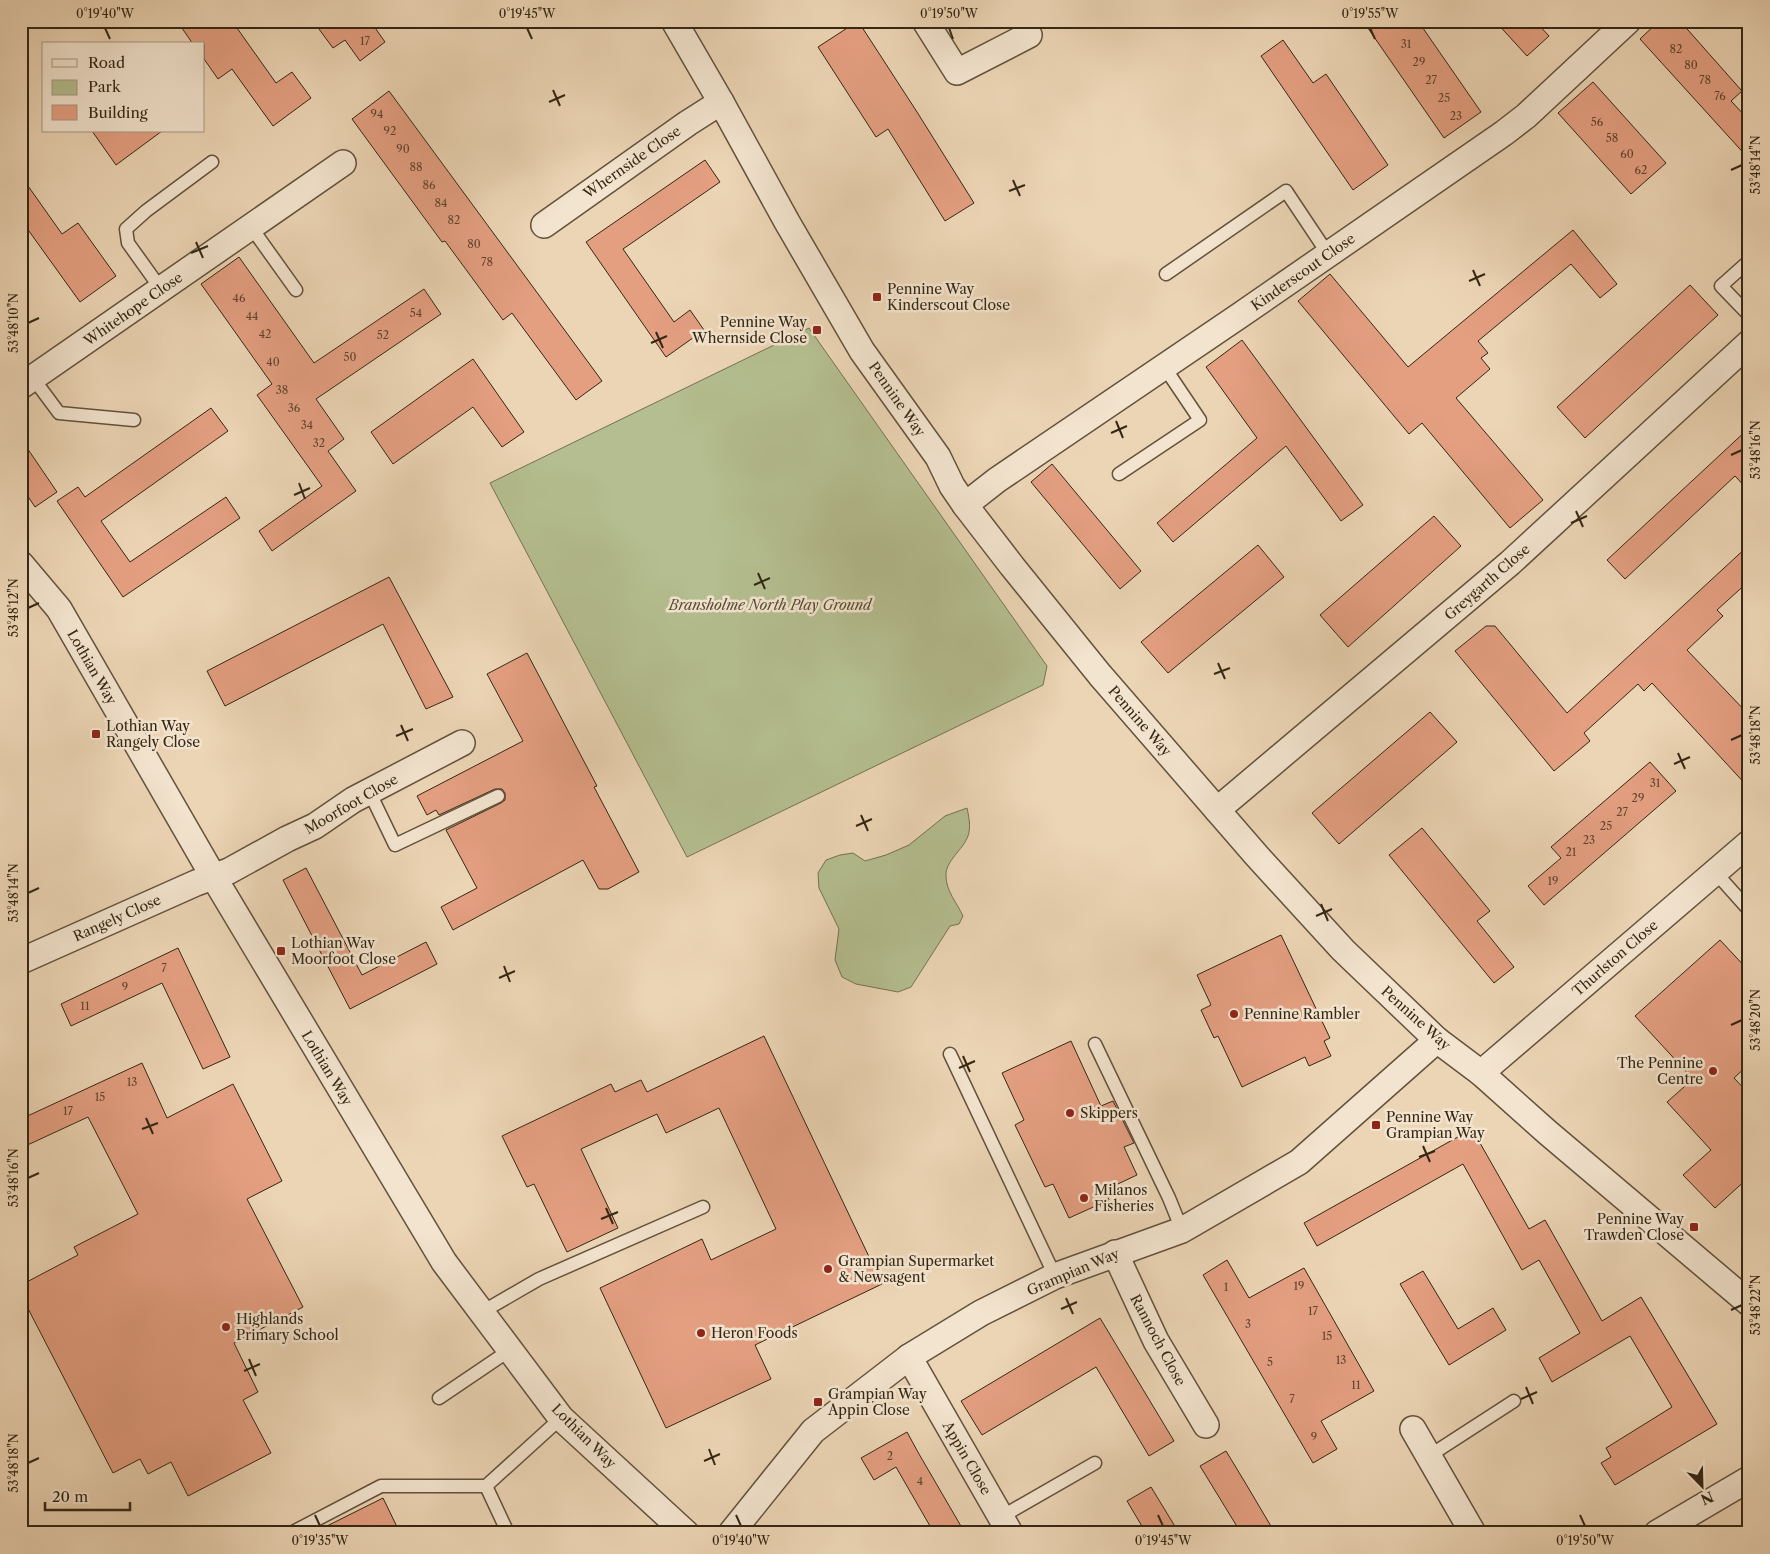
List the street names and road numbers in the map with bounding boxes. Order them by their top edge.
street label: Whernside Close [579,122,684,203]
street label: Kinderscout Close [1247,229,1359,315]
street label: Whitehope Close [79,268,186,350]
street label: Pennine Way [865,358,930,440]
street label: Greygarth Close [1441,540,1534,624]
street label: Lothian Way [63,626,121,708]
street label: Pennine Way [1105,682,1176,760]
street label: Moorfoot Close [301,770,401,838]
street label: Rangely Close [70,891,164,945]
street label: Thurlston Close [1569,916,1662,1000]
street label: Pennine Way [1378,982,1455,1054]
street label: Lothian Way [298,1027,356,1109]
street label: Grampian Way [1024,1244,1122,1300]
street label: Rannoch Close [1126,1291,1190,1389]
street label: Lothian Way [548,1400,620,1472]
street label: Appin Close [938,1417,995,1498]

